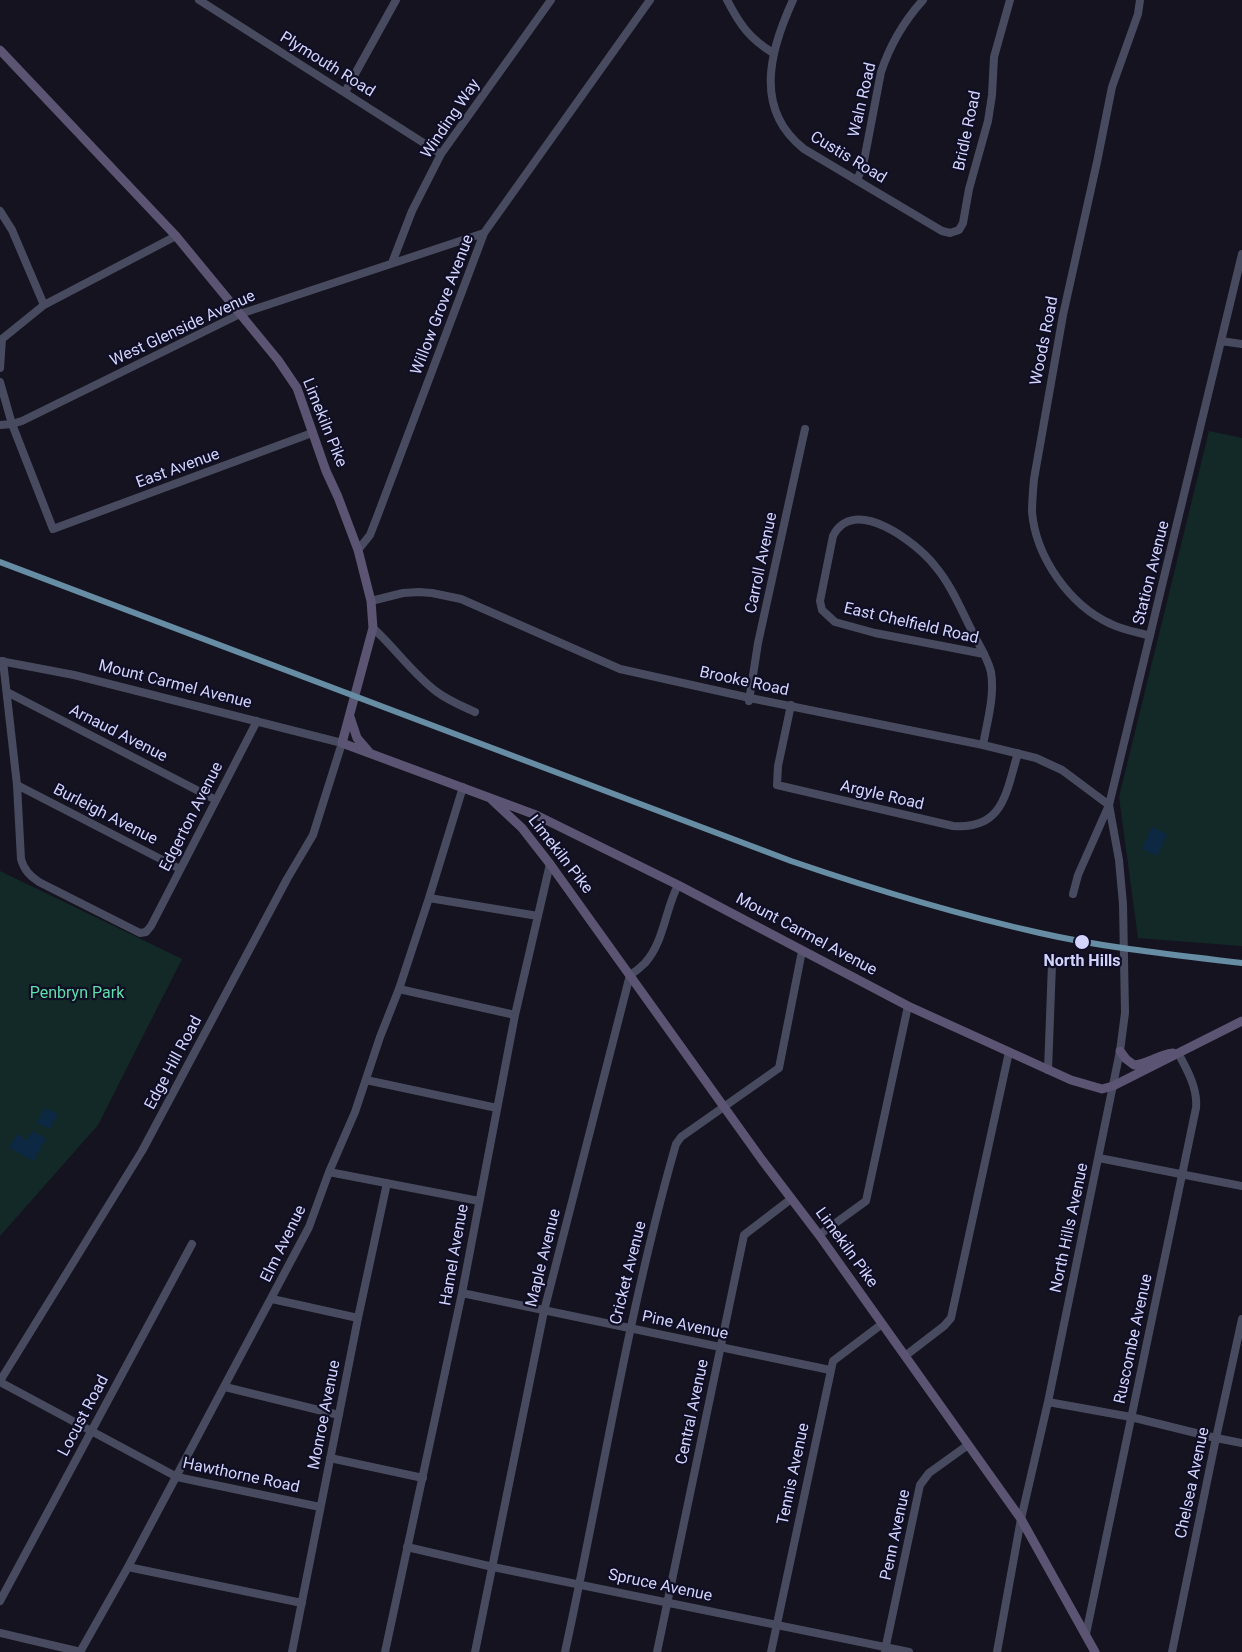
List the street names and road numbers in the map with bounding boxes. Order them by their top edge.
street label: Plymouth Road [276,28,378,102]
street label: Waln Road [845,61,881,139]
street label: Winding Way [417,76,485,162]
street label: Bridle Road [950,89,986,173]
street label: Custis Road [806,128,890,188]
street label: Willow Grove Avenue [407,232,479,378]
street label: West Glenside Avenue [107,287,259,371]
street label: Woods Road [1027,295,1063,387]
street label: Limekiln Pike [297,376,351,470]
street label: East Avenue [134,445,222,493]
street label: Carroll Avenue [742,511,782,615]
street label: Station Avenue [1130,519,1174,627]
street label: East Chelfield Road [842,599,980,649]
street label: Mount Carmel Avenue [96,657,254,713]
street label: Brooke Road [698,663,790,701]
street label: Arnaud Avenue [66,701,170,767]
street label: Edgerton Avenue [156,759,228,875]
street label: Argyle Road [838,777,926,815]
street label: Burleigh Avenue [50,780,160,850]
street label: Limekiln Pike [523,812,597,898]
street label: Mount Carmel Avenue [732,890,880,980]
street label: Edge Hill Road [141,1013,207,1113]
street label: North Hills Avenue [1047,1161,1093,1295]
street label: Elm Avenue [257,1202,311,1286]
street label: Hamel Avenue [437,1203,473,1307]
street label: Limekiln Pike [811,1204,881,1292]
street label: Maple Avenue [523,1207,565,1309]
street label: Cricket Avenue [607,1219,651,1327]
street label: Ruscombe Avenue [1111,1272,1157,1406]
street label: Pine Avenue [640,1308,730,1344]
street label: Central Avenue [672,1358,714,1466]
street label: Monroe Avenue [305,1359,345,1471]
street label: Locust Road [55,1372,113,1460]
street label: Tennis Avenue [774,1421,814,1527]
street label: Chelsea Avenue [1172,1426,1214,1540]
street label: Hawthorne Road [181,1454,301,1498]
street label: Penn Avenue [877,1488,915,1582]
street label: Spruce Avenue [606,1566,714,1606]

